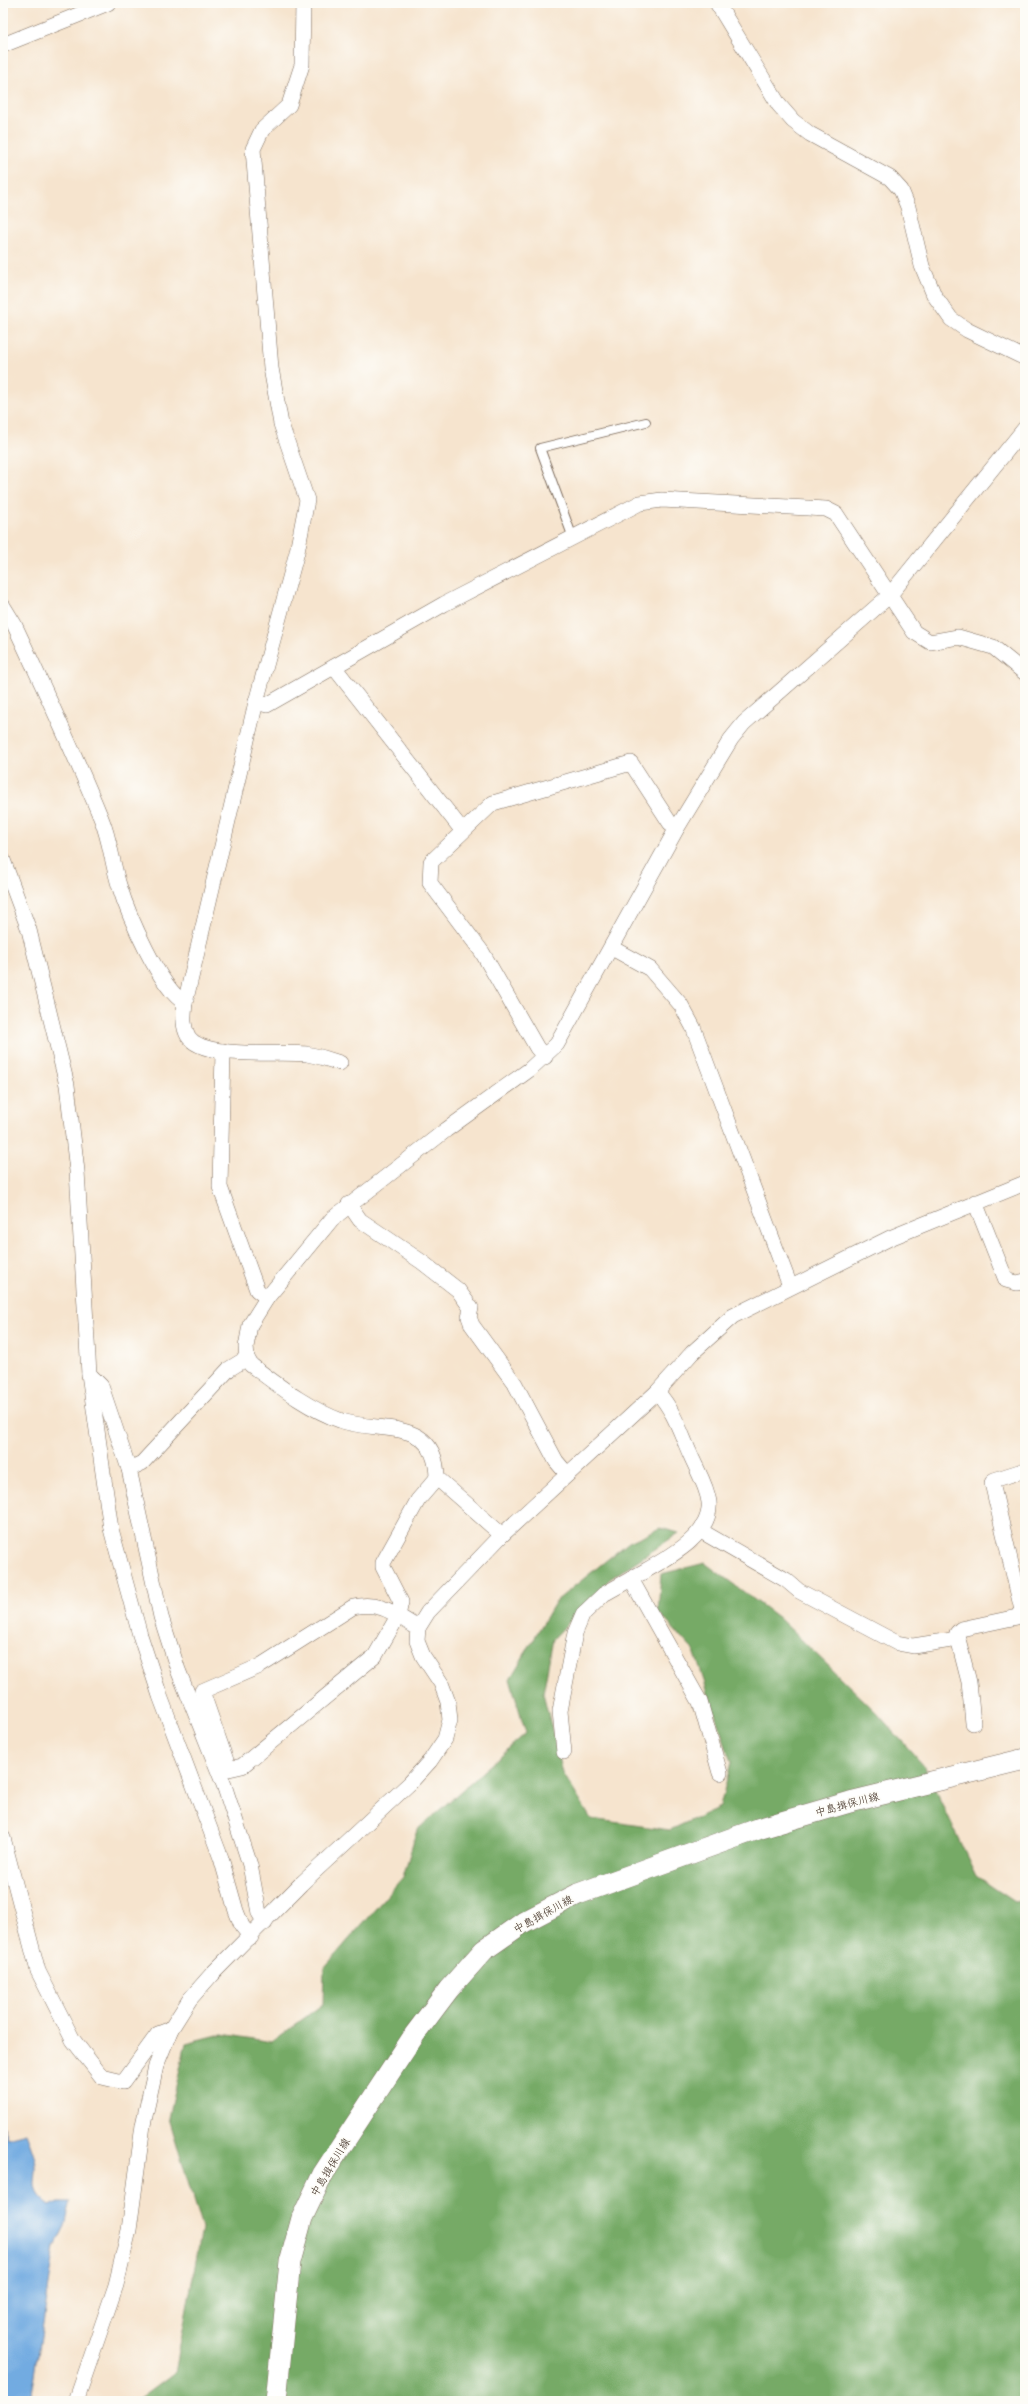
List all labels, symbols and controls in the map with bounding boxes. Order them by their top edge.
street label: 中島揖保川線 [813,1789,881,1820]
street label: 中島揖保川線 [511,1892,576,1937]
street label: 中島揖保川線 [307,2135,354,2199]

